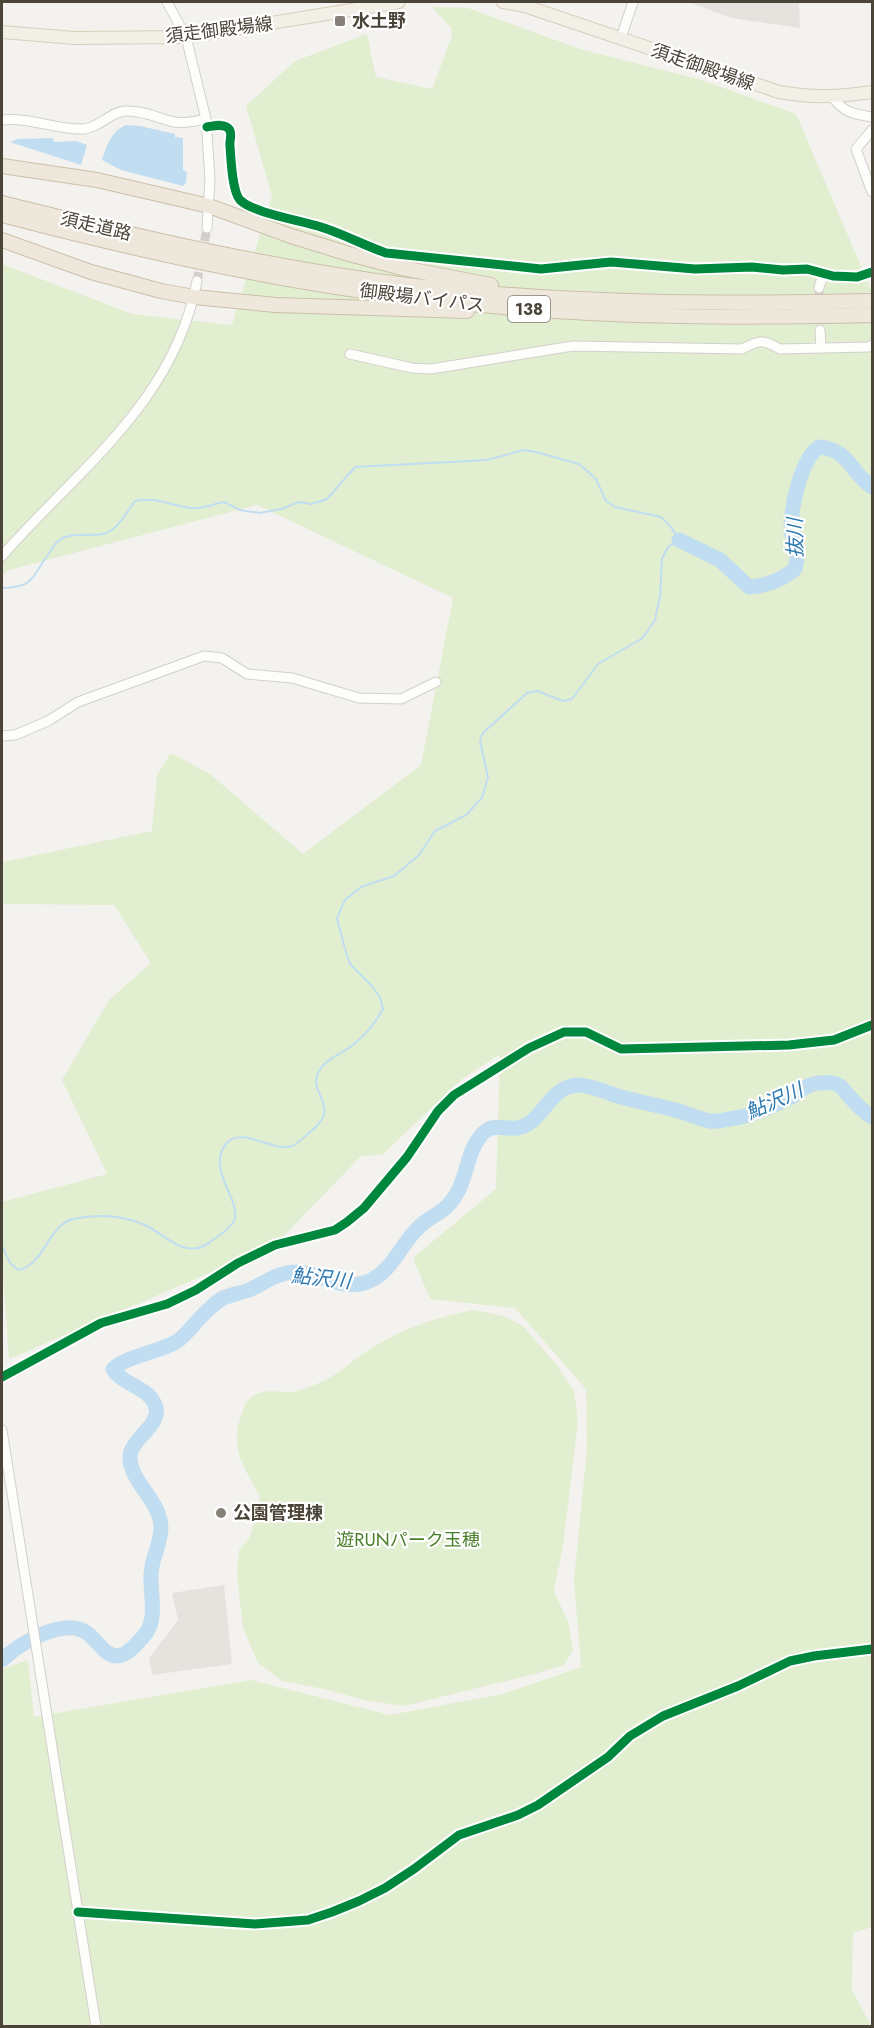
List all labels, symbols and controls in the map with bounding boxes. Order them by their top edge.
place label: 水土野 [352,8,406,34]
street label: 須走御殿場線 [164,11,274,49]
marker: 水土野 [333,14,347,28]
street label: 須走御殿場線 [648,37,758,97]
street label: 須走道路 [58,205,134,247]
street label: 御殿場バイパス [358,277,486,319]
road number: 138 [508,296,550,322]
water label: 抜川 [781,516,810,558]
water label: 鮎沢川 [741,1075,809,1127]
water label: 鮎沢川 [290,1261,354,1296]
place label: 公園管理棟 [233,1500,323,1526]
marker: 公園管理棟 [214,1506,228,1520]
park label: 遊RUNパーク玉穂 [336,1527,480,1553]

